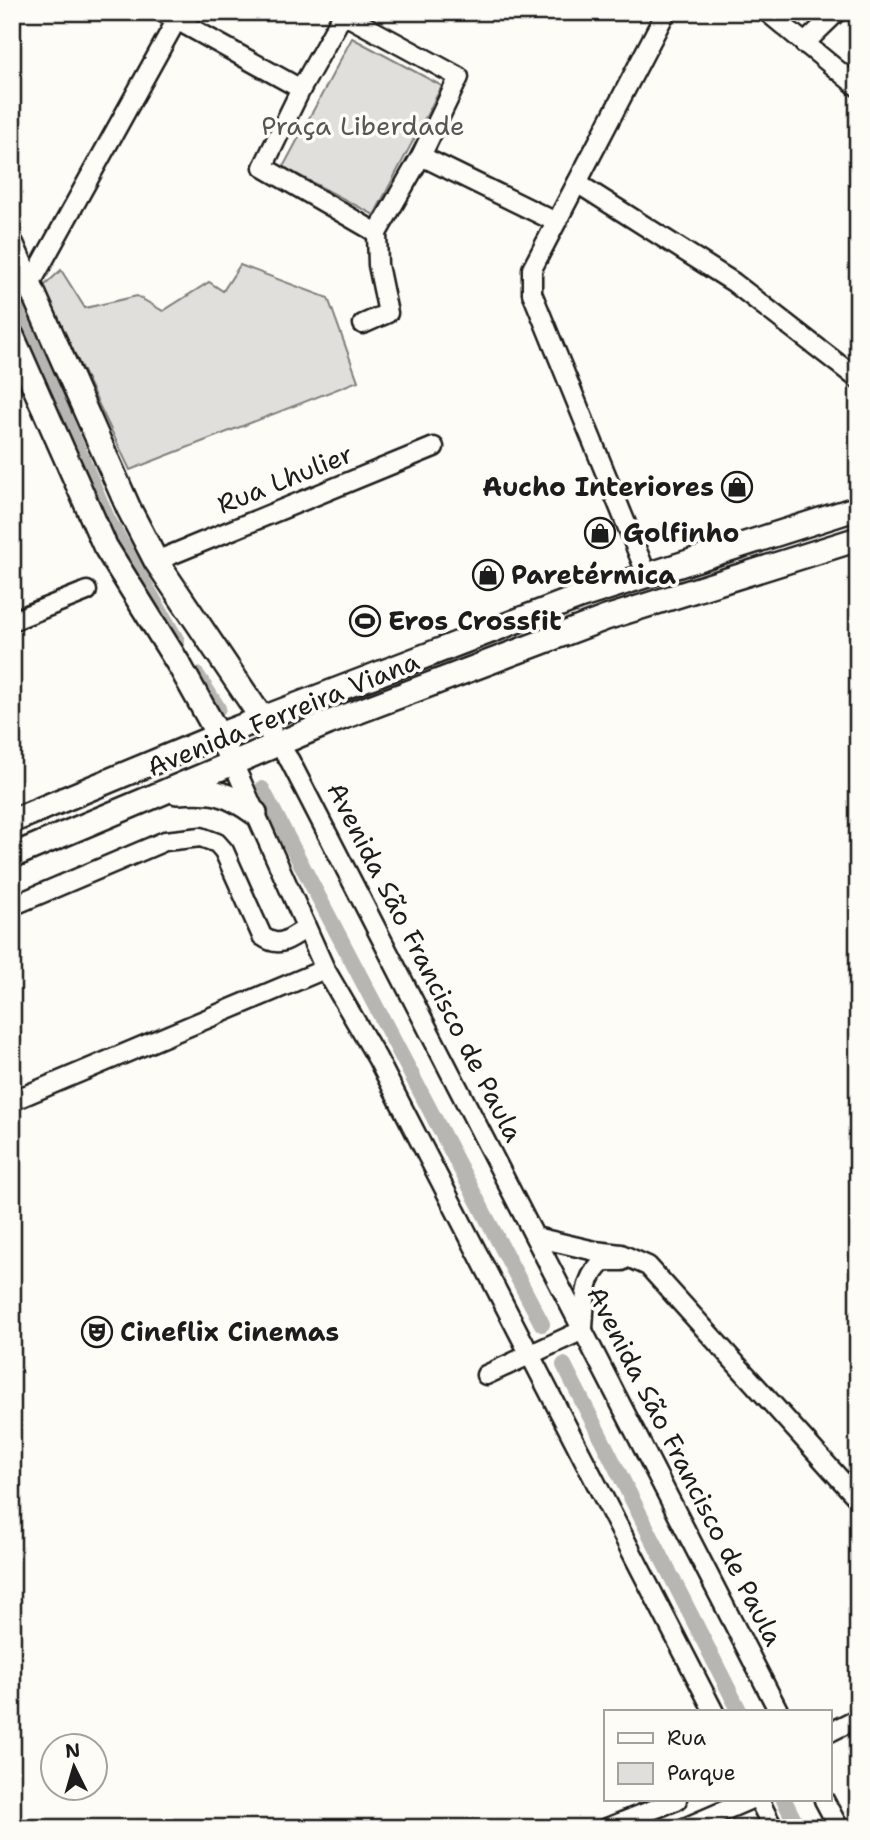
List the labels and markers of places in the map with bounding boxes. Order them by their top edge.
place label: Aucho Interiores [482,469,714,504]
shop icon: Aucho Interiores [720,470,754,504]
place label: Golfinho [623,515,739,550]
shop icon: Golfinho [583,516,617,550]
place label: Paretérmica [511,557,676,592]
shop icon: Paretérmica [471,558,505,592]
place label: Eros Crossfit [388,603,562,638]
sports icon: Eros Crossfit [348,604,382,638]
place label: Cineflix Cinemas [120,1314,339,1349]
theatre icon: Cineflix Cinemas [80,1315,114,1349]

